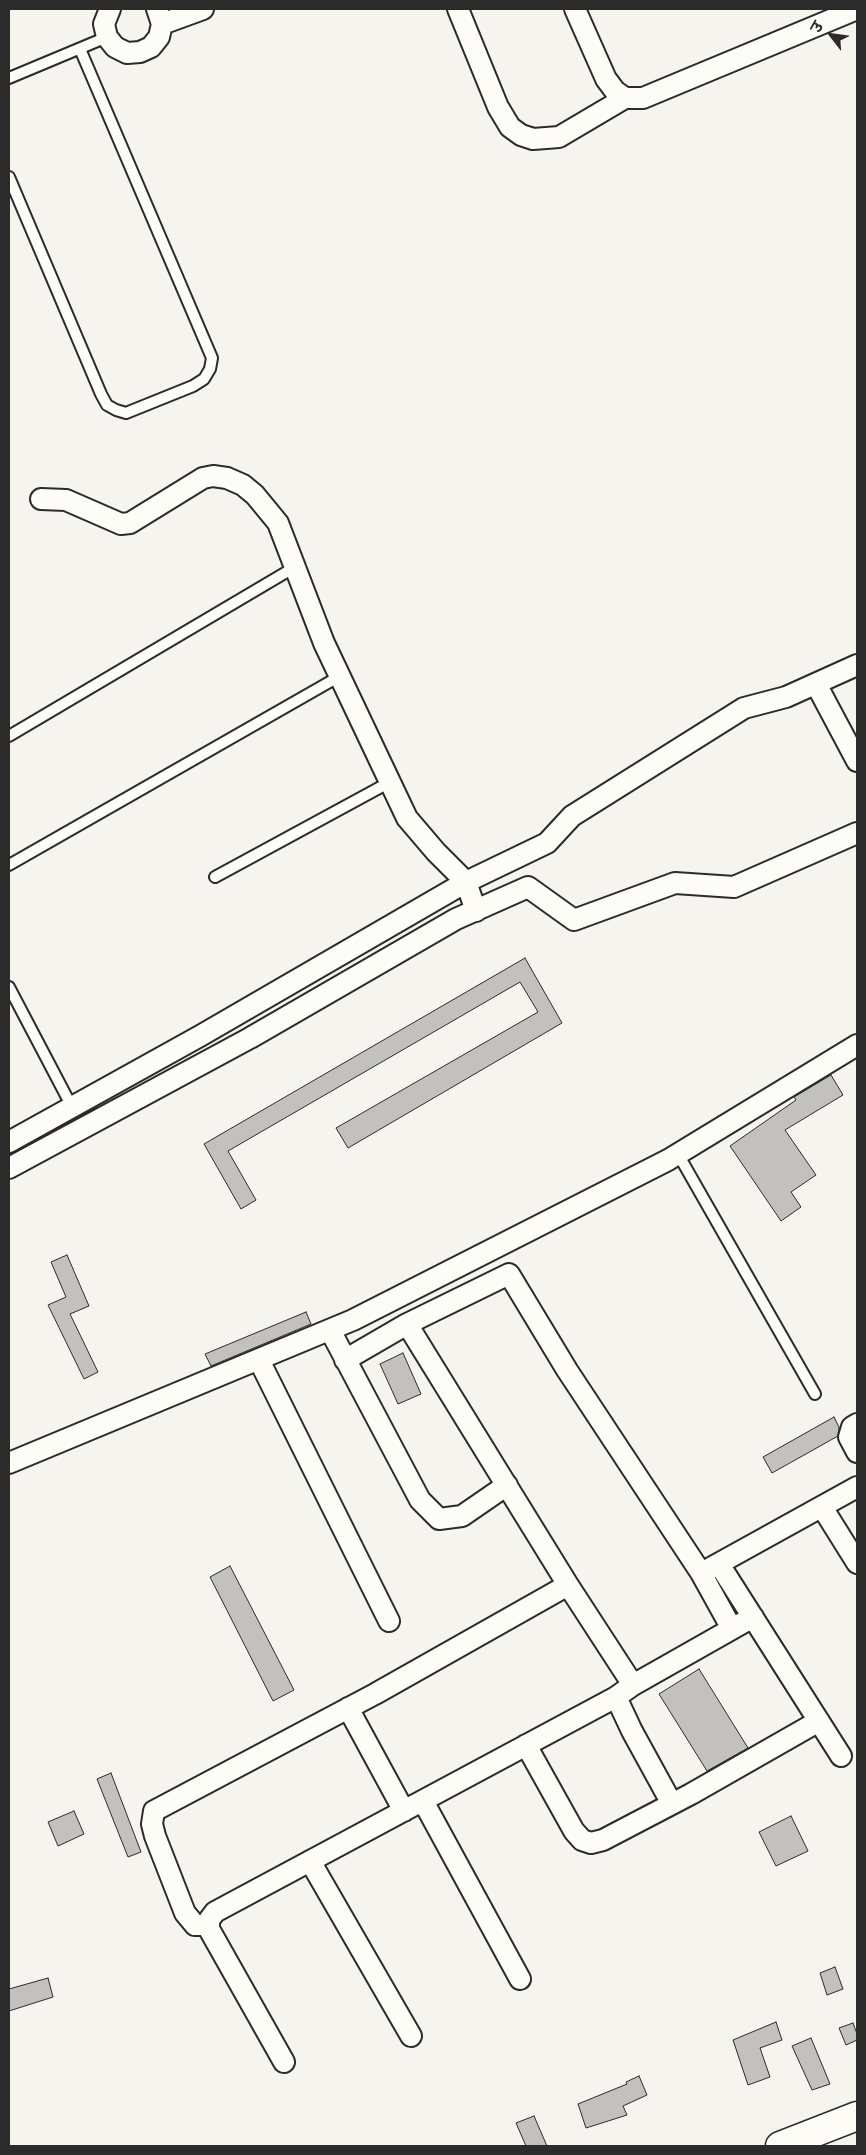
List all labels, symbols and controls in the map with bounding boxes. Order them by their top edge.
north arrow [806,10,856,60]
text: उ [808,19,828,36]

